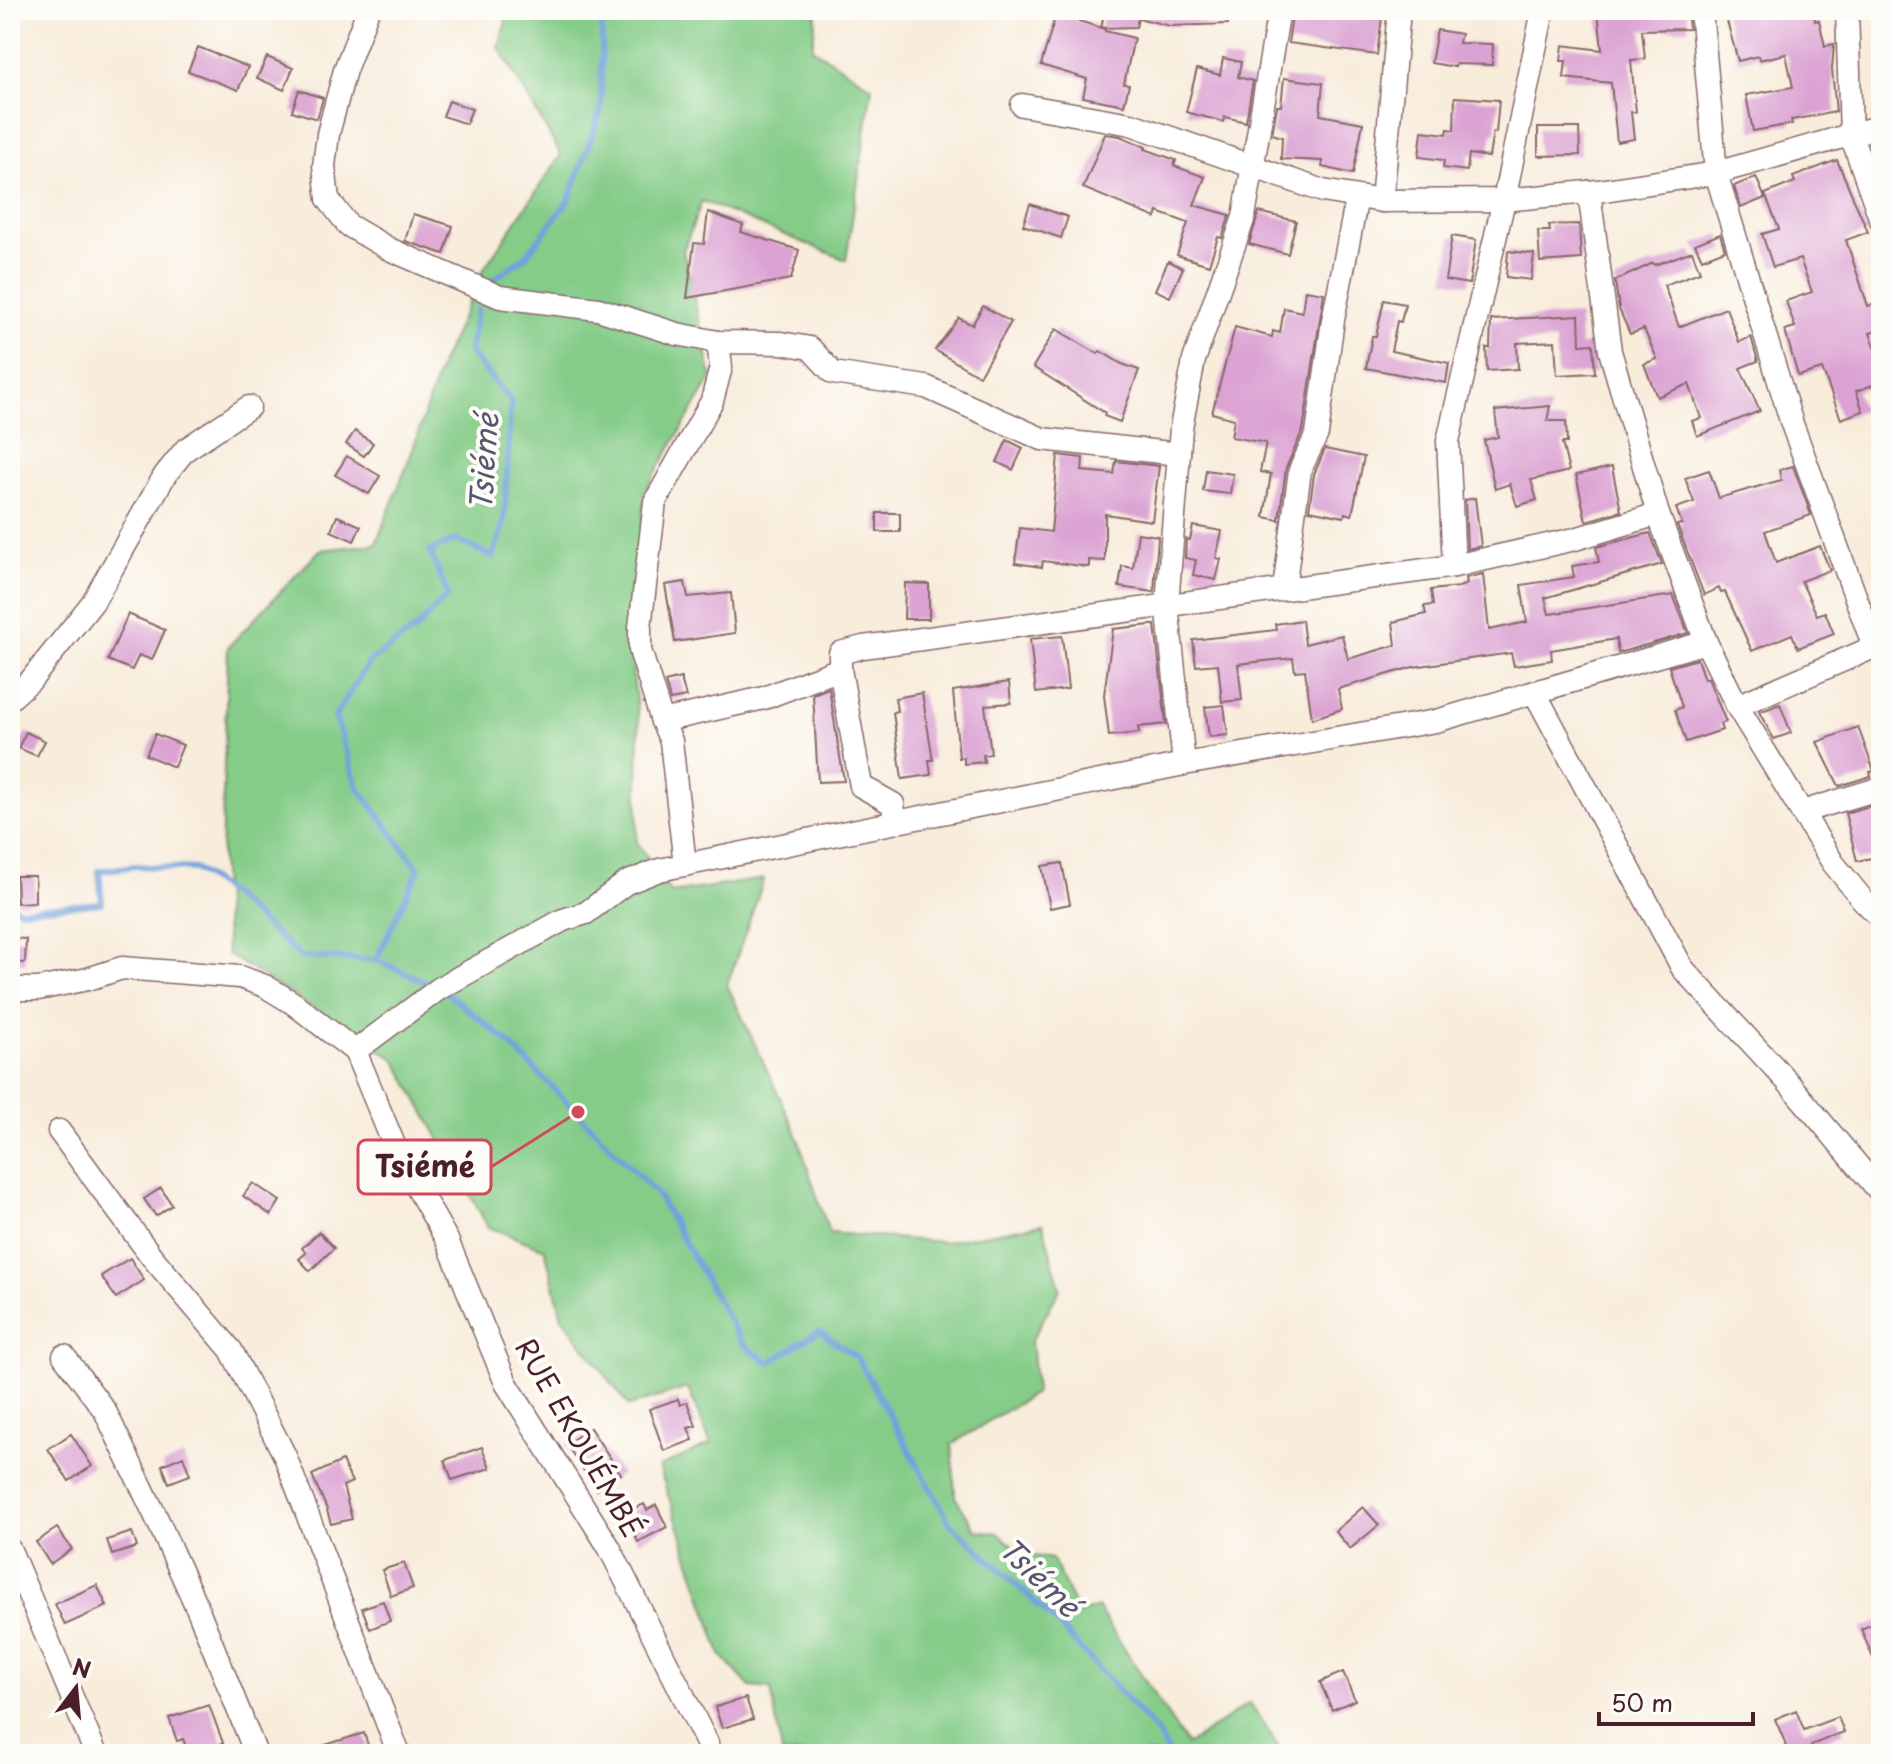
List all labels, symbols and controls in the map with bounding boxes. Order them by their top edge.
water label: Tsiémé [457,408,509,512]
callout: Tsiémé [358,1140,491,1194]
text: Tsiémé [375,1142,475,1187]
street label: RUE EKOUÉMBÉ [506,1329,655,1545]
water label: Tsiémé [990,1526,1094,1629]
north arrow [36,1648,116,1728]
text: N [69,1649,95,1686]
scale bar [1599,1676,1753,1726]
text: 50 m [1611,1684,1673,1720]

